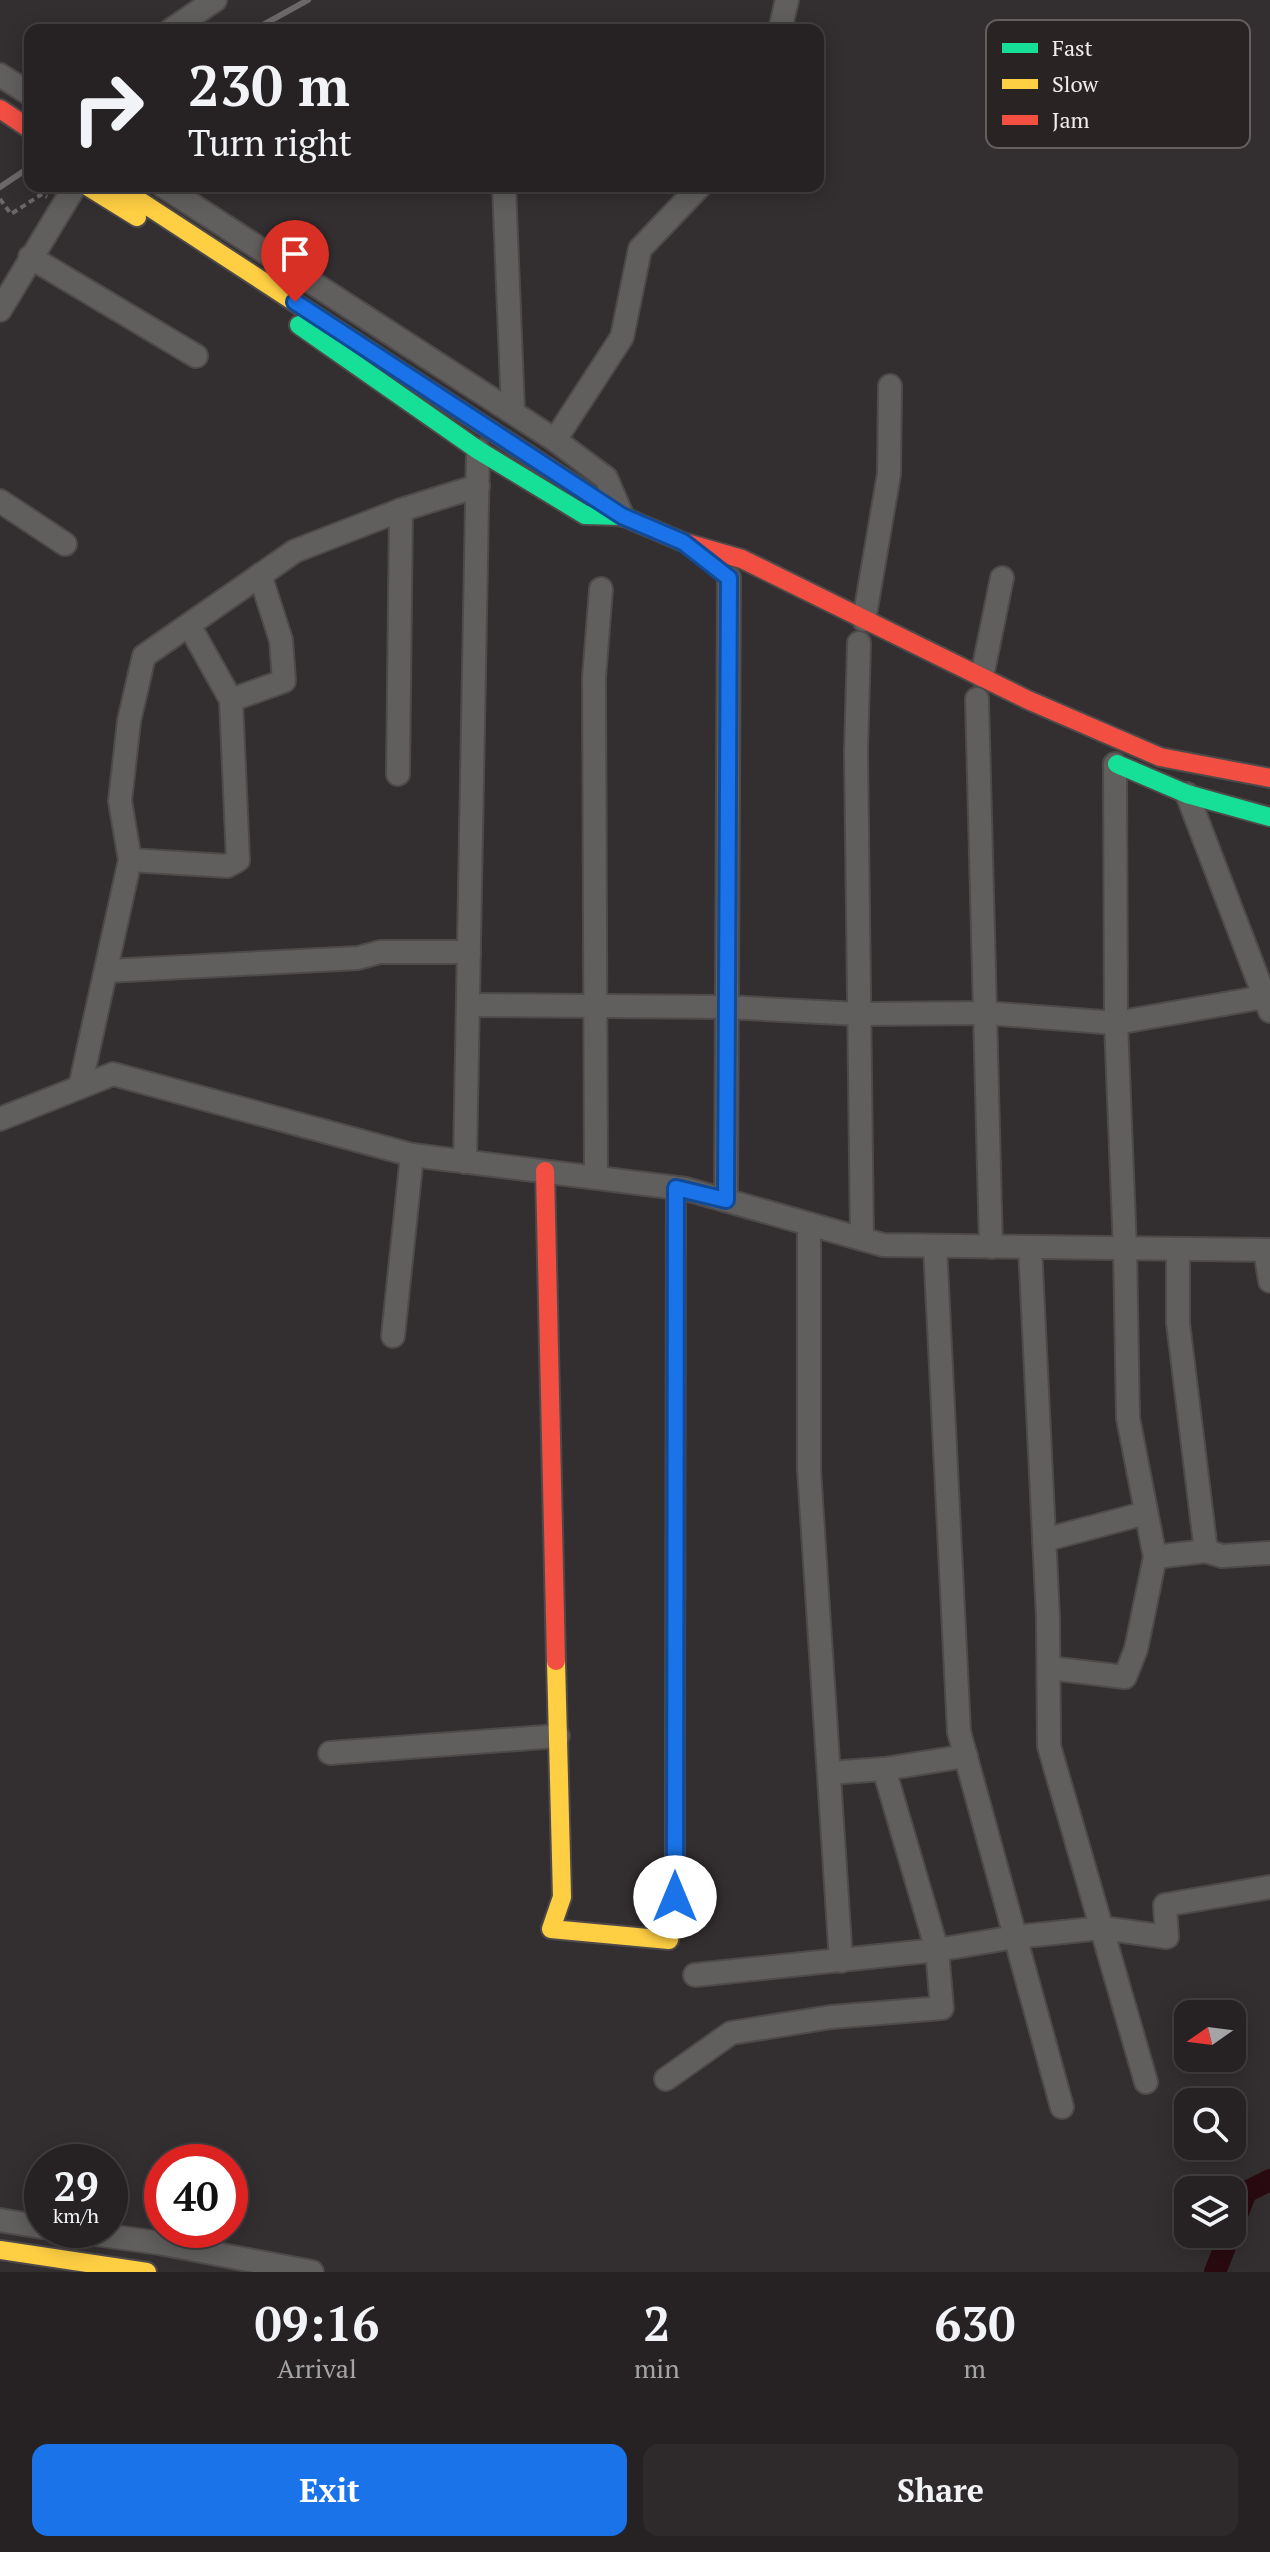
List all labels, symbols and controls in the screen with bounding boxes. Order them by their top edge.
legend [986,20,1250,148]
text: Fast [1052,33,1093,62]
text: 230 m [188,48,350,122]
icon: right [56,56,160,160]
text: Slow [1052,69,1099,98]
text: Jam [1052,105,1090,134]
text: Turn right [188,119,352,166]
pin [261,220,329,302]
icon: arrive [273,232,317,276]
position arrow [633,1855,717,1939]
north arrow [1174,2000,1246,2072]
map controls [1174,2000,1246,2248]
button: search [1174,2088,1246,2160]
speed limit sign: 40 [144,2144,248,2248]
text: 29 [53,2159,99,2212]
button: layers [1174,2176,1246,2248]
text: km/h [53,2202,99,2229]
text: 09:16 [254,2291,379,2355]
text: 2 [643,2291,670,2355]
text: 630 [934,2291,1016,2355]
text: Arrival [277,2351,357,2385]
text: min [634,2351,680,2385]
text: m [964,2351,986,2385]
button: Exit [32,2444,627,2536]
button: Share [643,2444,1238,2536]

